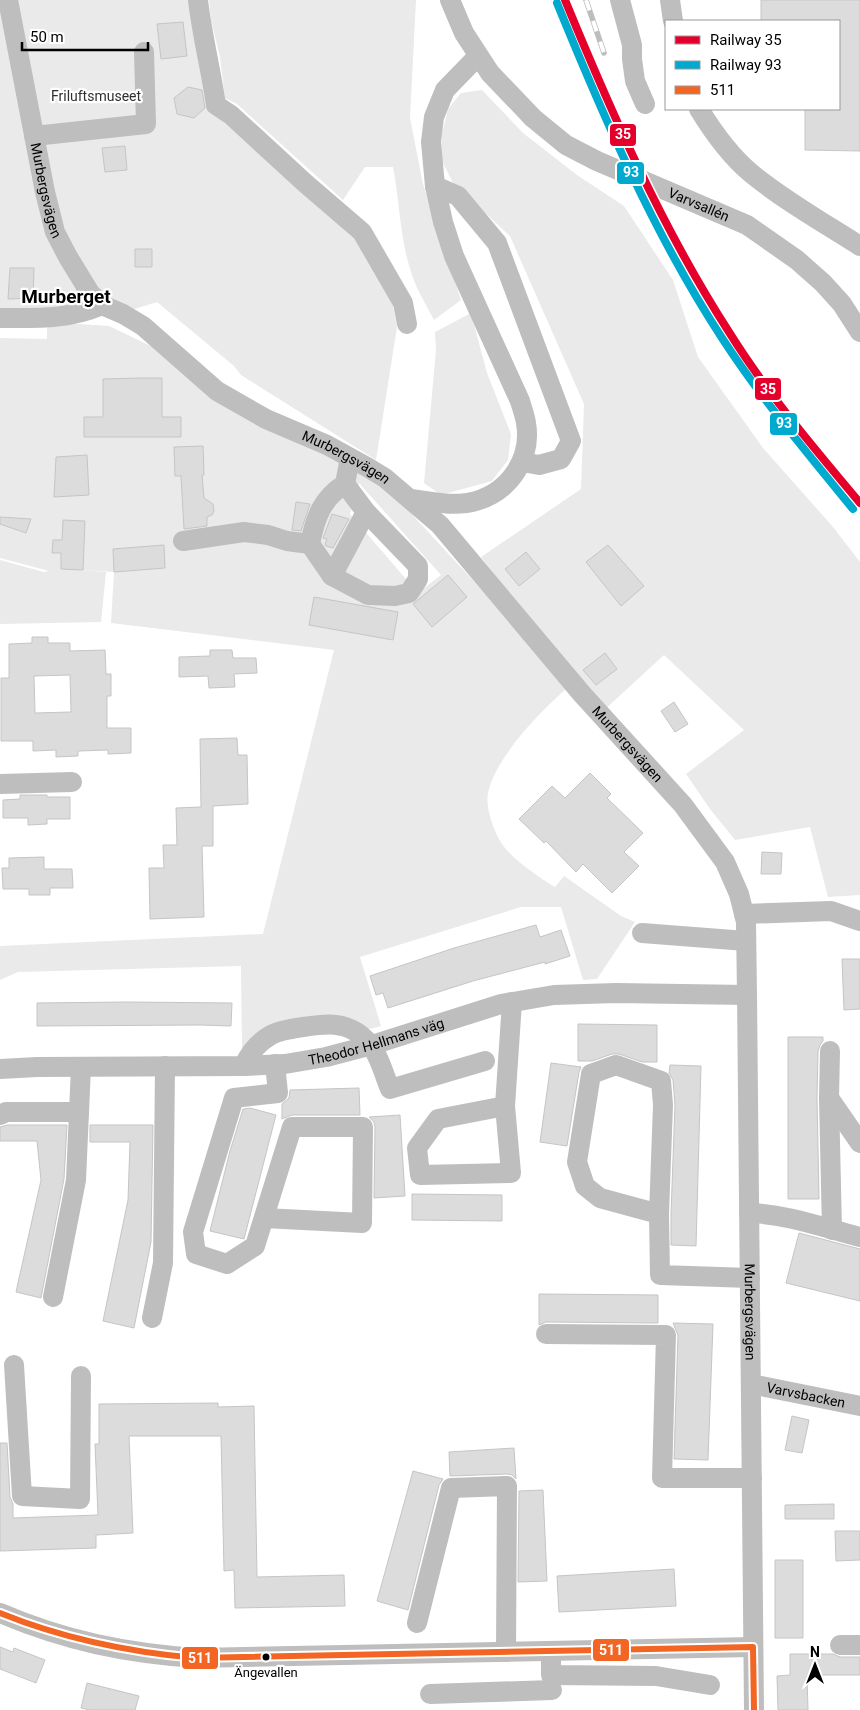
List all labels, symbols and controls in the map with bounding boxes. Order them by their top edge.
scale bar [22,20,149,52]
legend [665,20,840,110]
text: 50 m [30,28,64,46]
text: Railway 35 [710,31,782,49]
text: Railway 93 [710,56,782,74]
text: 511 [710,81,735,99]
park label: Friluftsmuseet [51,88,141,104]
line badge: 35 [609,123,637,147]
text: 35 [615,126,631,142]
street label: Murbergsvägen [28,141,65,241]
line badge: 93 [616,161,645,185]
text: 93 [623,164,639,180]
street label: Varvsallén [666,184,732,224]
district label: Murberget [21,285,111,308]
line badge: 35 [754,377,782,401]
text: 35 [760,381,776,397]
line badge: 93 [769,412,798,436]
text: 93 [776,415,792,431]
street label: Murbergsvägen [300,427,393,487]
street label: Murbergsvägen [589,703,666,785]
street label: Theodor Hellmans väg [307,1015,446,1068]
street label: Murbergsvägen [742,1263,759,1361]
street label: Varvsbacken [765,1379,847,1411]
line badge: 511 [592,1638,630,1662]
north arrow [790,1640,840,1690]
text: 511 [599,1642,623,1658]
text: N [810,1644,820,1660]
line badge: 511 [181,1646,219,1670]
text: 511 [188,1650,212,1666]
marker: Ängevallen [261,1652,271,1662]
place label: Ängevallen [234,1665,298,1680]

